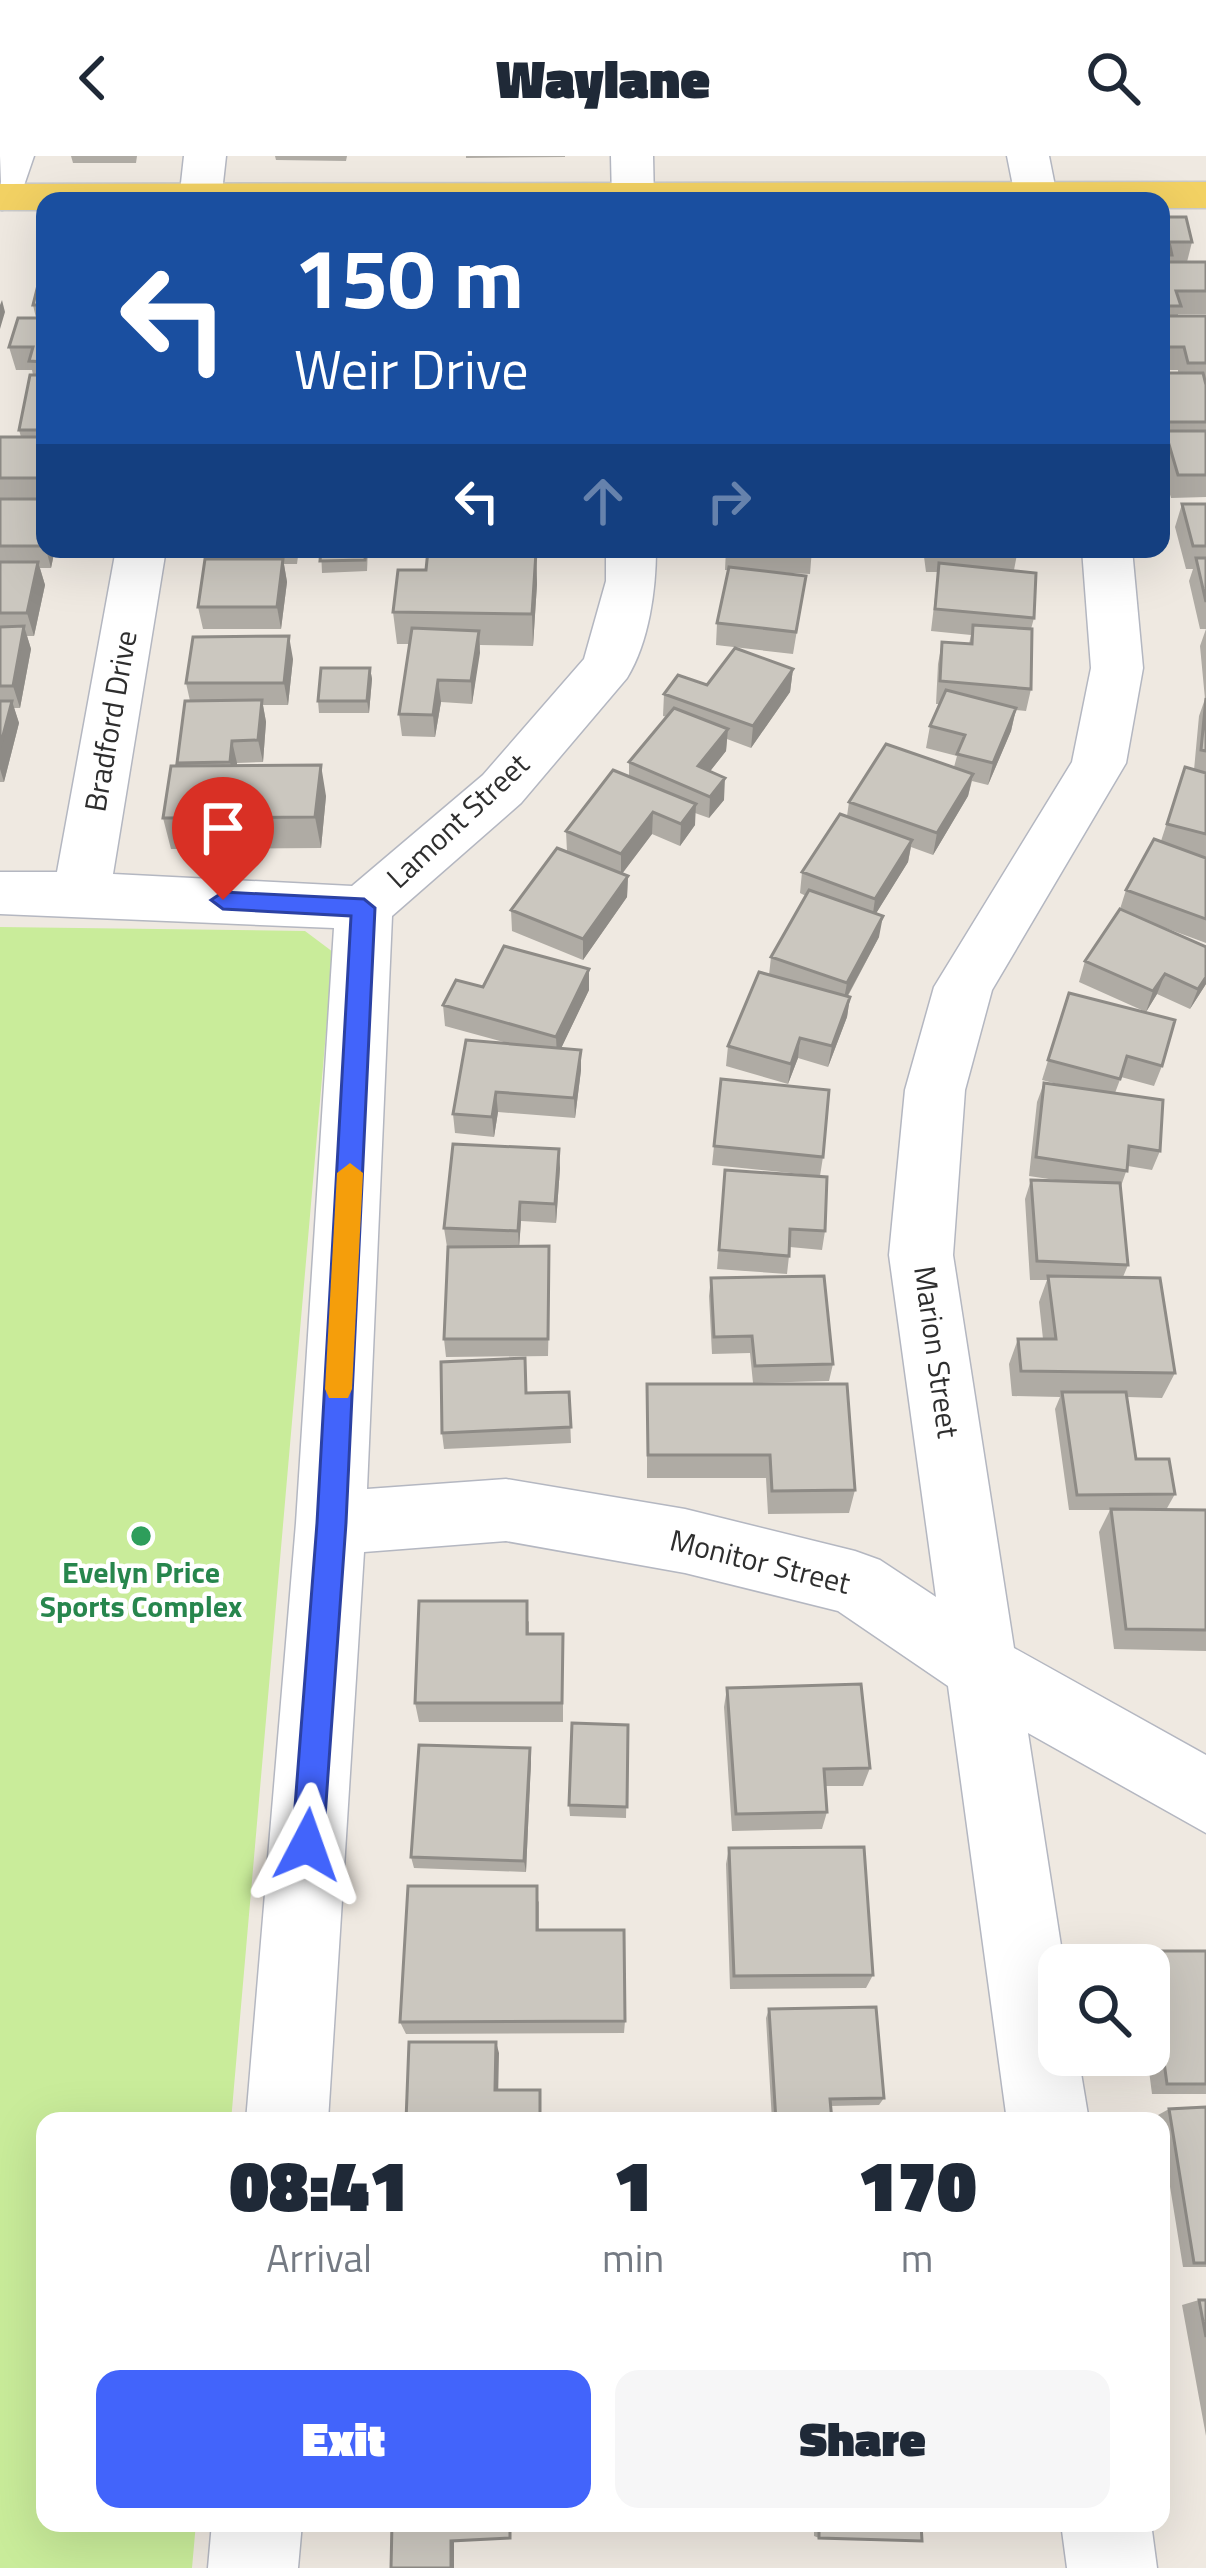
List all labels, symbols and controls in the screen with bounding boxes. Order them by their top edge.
text: Waylane [496,37,710,119]
icon: back [60,45,126,111]
icon: search [1080,45,1146,111]
text: 150 m [294,213,524,341]
icon: left [96,240,252,396]
text: Weir Drive [294,328,529,410]
icon: left [444,468,510,534]
icon: ahead [570,468,636,534]
icon: right [696,468,762,534]
street label: Bradford Drive [71,627,149,815]
street label: Lamont Street [376,741,539,899]
pin [172,777,274,900]
icon: arrive [190,795,256,861]
street label: Marion Street [902,1263,972,1441]
street label: Monitor Street [665,1516,856,1606]
marker: Evelyn Price Sports Complex [128,1523,154,1549]
place label: Evelyn Price Sports Complex [40,1549,242,1629]
position arrow [244,1782,370,1908]
map controls [1038,1944,1170,2076]
button: search [1038,1944,1170,2076]
text: 08:41 [229,2129,409,2239]
text: 1 [613,2129,653,2239]
text: 170 [858,2129,977,2239]
text: Arrival [266,2228,372,2287]
text: min [602,2228,664,2287]
text: m [901,2228,933,2287]
button: Exit [96,2370,591,2508]
button: Share [615,2370,1110,2508]

